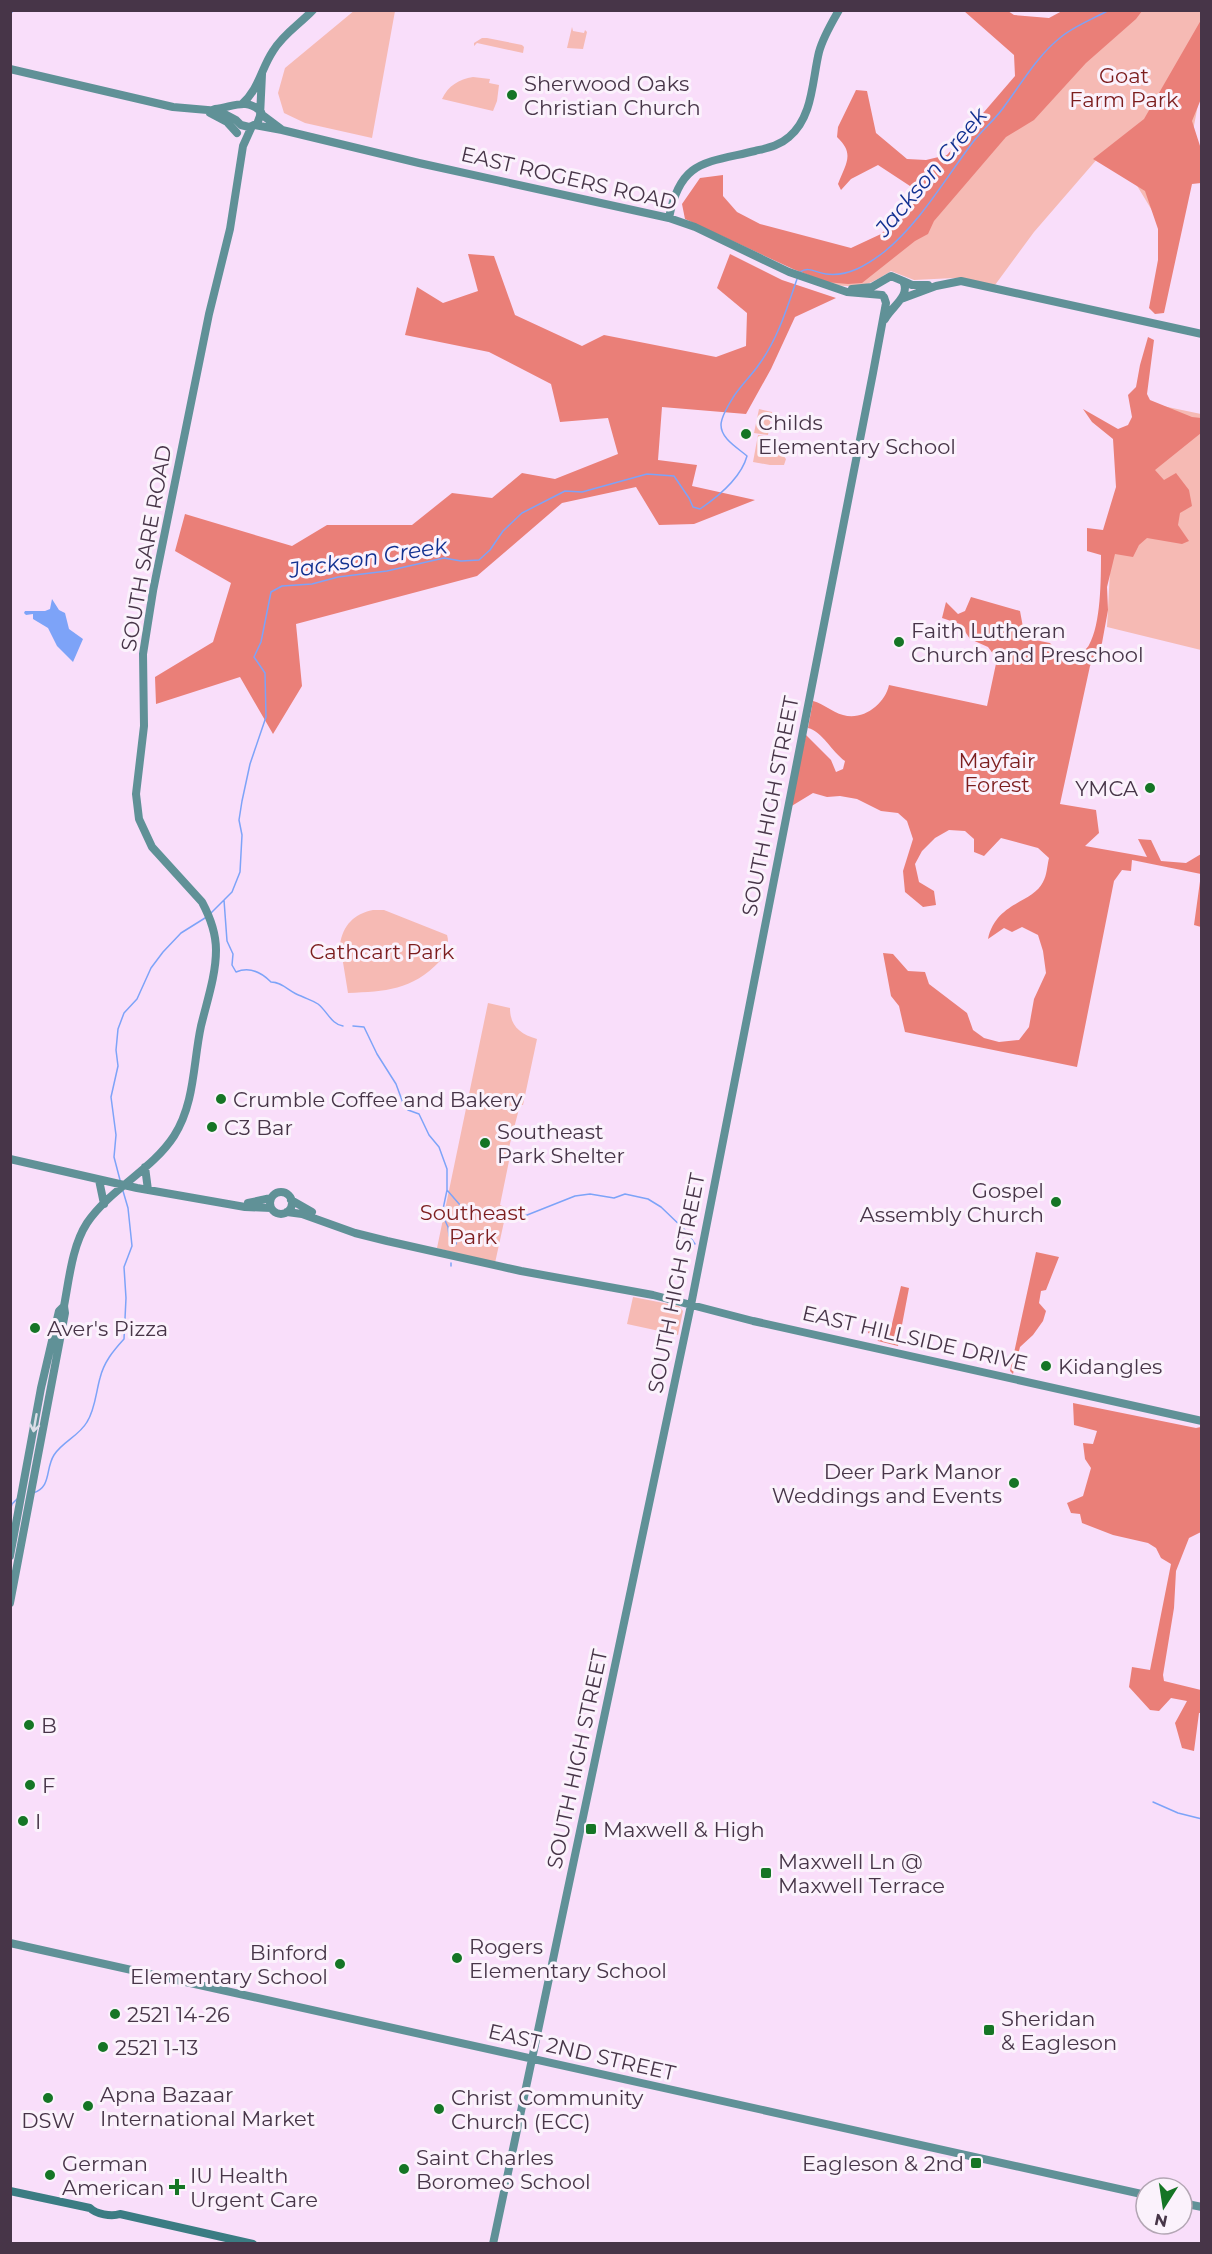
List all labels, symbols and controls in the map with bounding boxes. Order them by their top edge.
park label: Goat Farm Park [1069,63,1179,112]
place label: Sherwood Oaks Christian Church [524,71,701,120]
marker: Sherwood Oaks Christian Church [505,88,519,102]
water label: Jackson Creek [869,101,993,243]
street label: EAST ROGERS ROAD [458,141,680,215]
place label: Childs Elementary School [758,410,956,459]
marker: Childs Elementary School [739,427,753,441]
street label: SOUTH SARE ROAD [116,443,176,653]
water label: Jackson Creek [286,532,450,584]
place label: Faith Lutheran Church and Preschool [911,618,1144,667]
marker: Faith Lutheran Church and Preschool [892,635,906,649]
street label: SOUTH HIGH STREET [736,694,804,918]
park label: Mayfair Forest [959,748,1035,797]
place label: YMCA [1075,776,1139,801]
marker: YMCA [1143,781,1157,795]
park label: Cathcart Park [310,939,455,964]
place label: Crumble Coffee and Bakery [233,1087,523,1112]
marker: Crumble Coffee and Bakery [214,1092,228,1106]
place label: C3 Bar [224,1115,293,1140]
place label: Southeast Park Shelter [497,1119,625,1168]
marker: C3 Bar [205,1120,219,1134]
marker: Southeast Park Shelter [478,1136,492,1150]
street label: SOUTH HIGH STREET [642,1171,710,1395]
place label: Gospel Assembly Church [860,1178,1044,1227]
marker: Gospel Assembly Church [1049,1195,1063,1209]
park label: Southeast Park [420,1200,526,1249]
street label: EAST HILLSIDE DRIVE [800,1300,1030,1376]
place label: Aver's Pizza [47,1316,168,1341]
marker: Aver's Pizza [28,1321,42,1335]
place label: Kidangles [1058,1354,1162,1379]
marker: Kidangles [1039,1359,1053,1373]
one-way arrow [29,1413,40,1432]
place label: Deer Park Manor Weddings and Events [772,1459,1002,1508]
marker: Deer Park Manor Weddings and Events [1007,1476,1021,1490]
street label: SOUTH HIGH STREET [542,1647,612,1871]
place label: B [41,1713,57,1738]
marker: B [22,1718,36,1732]
place label: F [42,1773,55,1798]
marker: F [23,1778,37,1792]
place label: I [35,1809,41,1834]
marker: I [16,1814,30,1828]
place label: Maxwell & High [603,1817,765,1842]
marker: Maxwell & High [584,1822,598,1836]
place label: Maxwell Ln @ Maxwell Terrace [778,1849,945,1898]
marker: Maxwell Ln @ Maxwell Terrace [759,1866,773,1880]
place label: Rogers Elementary School [469,1934,667,1983]
place label: Binford Elementary School [130,1940,328,1989]
marker: Rogers Elementary School [450,1951,464,1965]
marker: Binford Elementary School [333,1957,347,1971]
place label: 2521 14-26 [127,2002,230,2027]
place label: Sheridan & Eagleson [1001,2006,1117,2055]
marker: 2521 14-26 [108,2007,122,2021]
street label: EAST 2ND STREET [486,2018,678,2086]
marker: Sheridan & Eagleson [982,2023,996,2037]
place label: 2521 1-13 [115,2035,198,2060]
marker: 2521 1-13 [96,2040,110,2054]
place label: Apna Bazaar International Market [100,2082,315,2131]
place label: Christ Community Church (ECC) [451,2085,644,2134]
marker: DSW [41,2091,55,2105]
marker: Apna Bazaar International Market [81,2099,95,2113]
marker: Christ Community Church (ECC) [432,2102,446,2116]
place label: DSW [21,2108,75,2133]
place label: Saint Charles Boromeo School [416,2145,591,2194]
place label: German American [62,2151,164,2200]
place label: Eagleson & 2nd [802,2151,964,2176]
marker: Eagleson & 2nd [969,2156,983,2170]
marker: Saint Charles Boromeo School [397,2162,411,2176]
place label: IU Health Urgent Care [190,2163,318,2212]
marker: German American [43,2168,57,2182]
north arrow [1134,2176,1194,2236]
marker: IU Health Urgent Care [168,2178,186,2196]
text: N [1153,2210,1169,2231]

